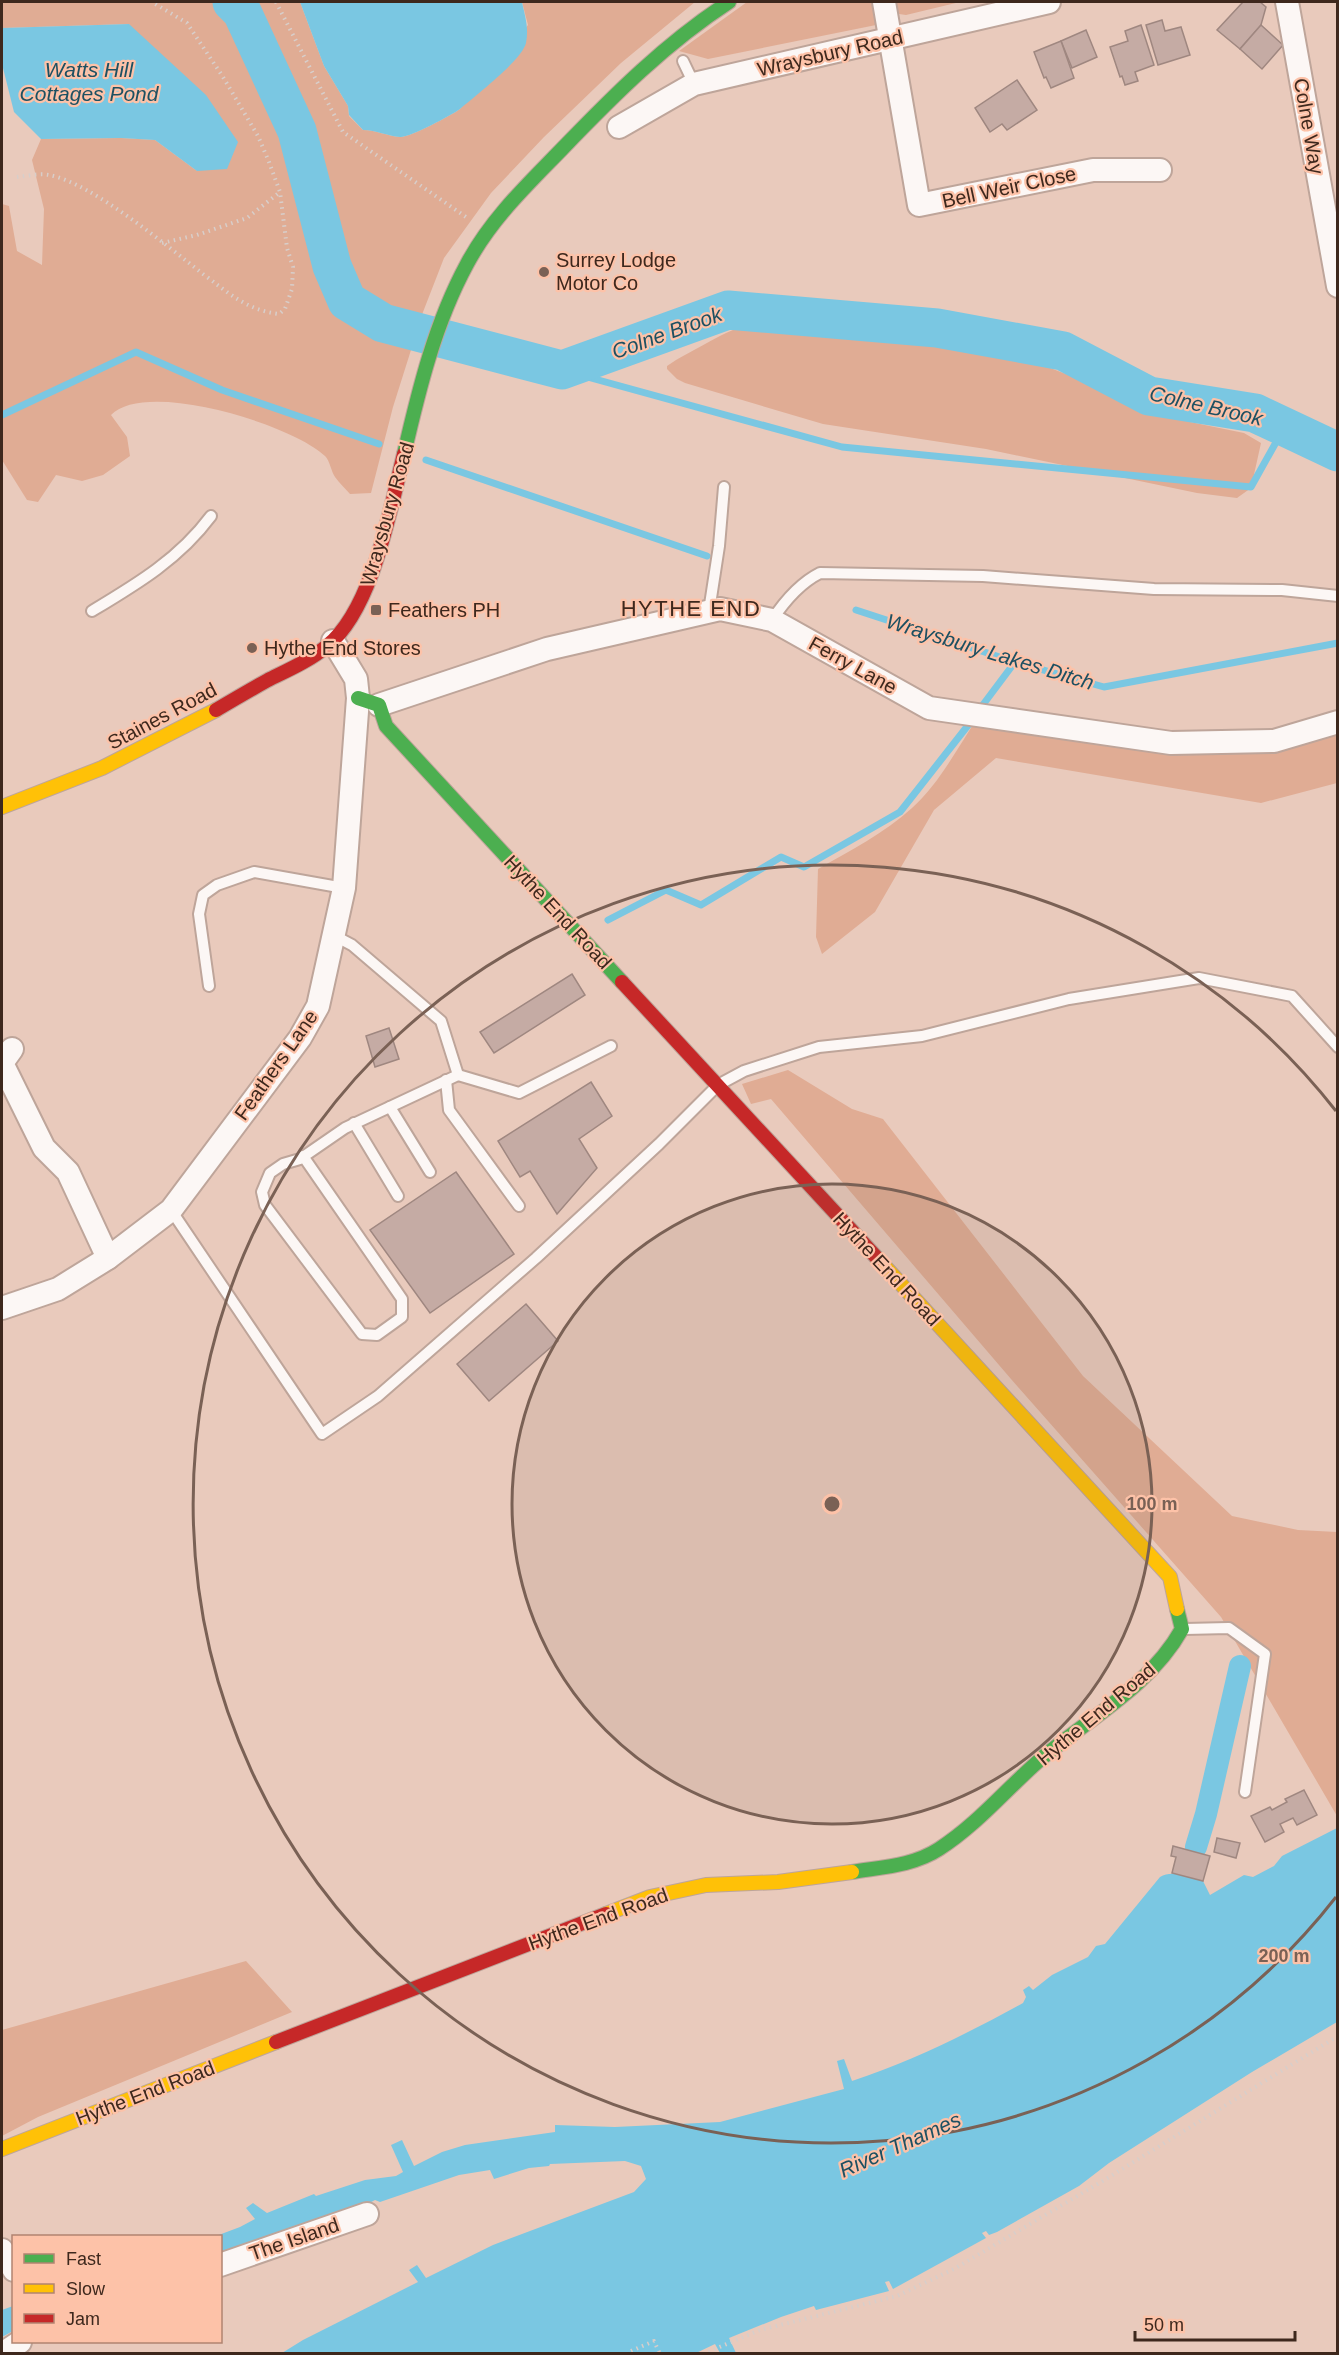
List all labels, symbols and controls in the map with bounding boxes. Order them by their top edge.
street label: Wraysbury Road [755,26,905,80]
water label: Watts Hill Cottages Pond [20,58,160,105]
street label: Colne Way [1290,76,1328,176]
street label: Bell Weir Close [940,162,1078,212]
place label: Surrey Lodge Motor Co [556,249,676,294]
marker: Surrey Lodge Motor Co [537,265,551,279]
water label: Colne Brook [609,301,726,363]
water label: Colne Brook [1147,381,1266,430]
street label: Wraysbury Road [356,440,418,588]
district label: HYTHE END [621,596,761,621]
place label: Feathers PH [388,599,500,621]
marker: Feathers PH [369,603,383,617]
water label: Wraysbury Lakes Ditch [884,609,1097,694]
street label: Ferry Lane [805,632,901,698]
place label: Hythe End Stores [264,637,421,659]
marker: Hythe End Stores [245,641,259,655]
street label: Staines Road [104,678,220,754]
street label: Hythe End Road [500,851,616,973]
street label: Feathers Lane [230,1006,322,1124]
street label: Hythe End Road [829,1208,945,1330]
centre of rings [822,1494,842,1514]
text: 100 m [1126,1494,1178,1514]
street label: Hythe End Road [1033,1658,1159,1770]
street label: Hythe End Road [525,1884,671,1954]
text: 200 m [1258,1946,1310,1966]
street label: Hythe End Road [73,2056,217,2130]
water label: River Thames [835,2107,965,2182]
street label: The Island [246,2213,342,2265]
legend [12,2235,222,2343]
text: Fast [66,2249,101,2269]
text: Slow [66,2279,106,2299]
scale bar [1135,2304,1296,2342]
text: Jam [66,2309,100,2329]
text: 50 m [1144,2315,1184,2335]

